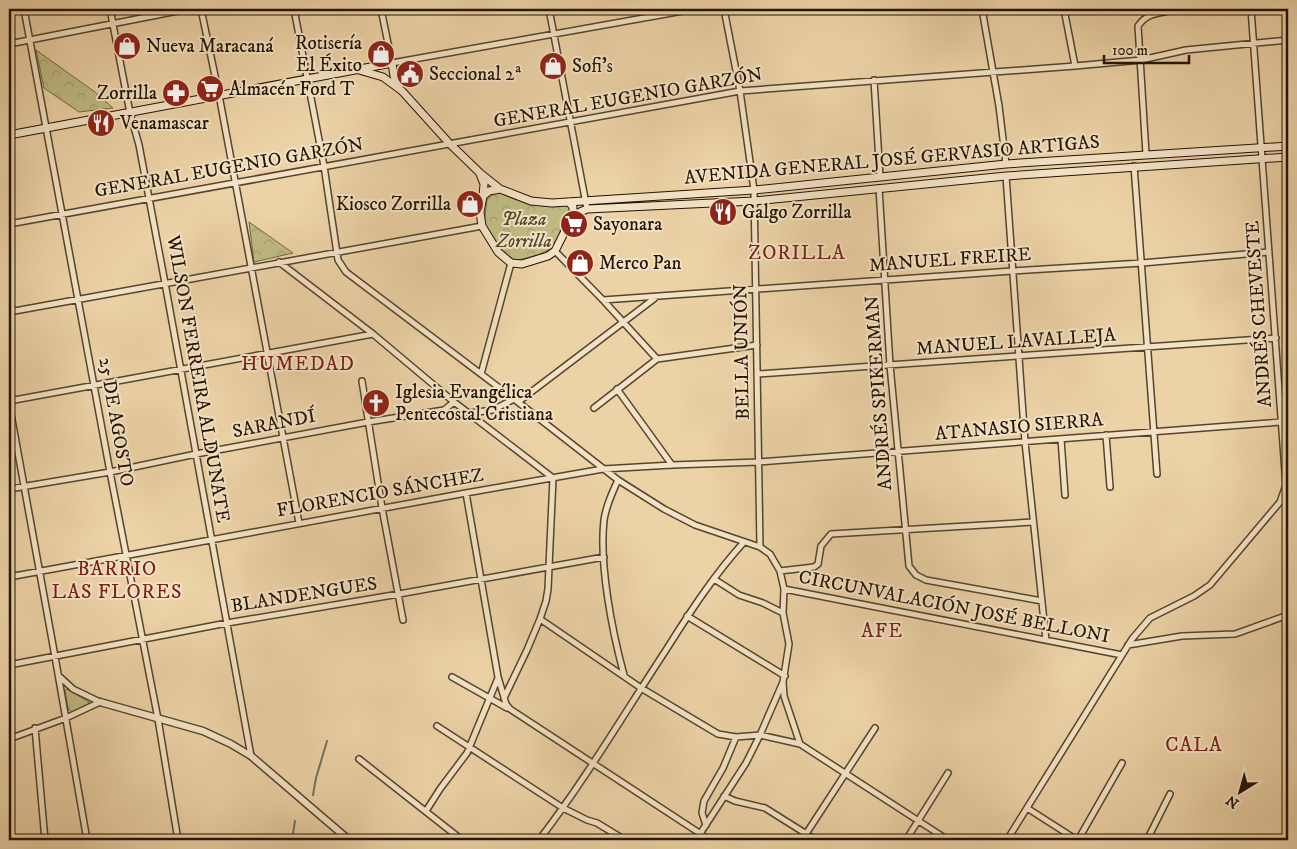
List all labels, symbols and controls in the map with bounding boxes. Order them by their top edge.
shop icon: Nueva Maracaná [112,31,142,61]
place label: Rotisería El Éxito [295,32,362,77]
scale bar [1104,32,1190,64]
place label: Nueva Maracaná [146,35,274,58]
shop icon: Rotisería El Éxito [366,39,396,69]
text: 100 m [1112,41,1148,60]
shop icon: Sofi's [538,51,568,81]
place label: Sofi's [572,55,613,78]
public building icon: Seccional 2ª [395,59,425,89]
street label: GENERAL EUGENIO GARZÓN [491,61,764,133]
place label: Seccional 2ª [429,63,522,86]
supermarket icon: Almacén Ford T [195,74,225,104]
pharmacy icon: Zorrilla [161,78,191,108]
place label: Almacén Ford T [229,78,355,101]
place label: Zorrilla [97,82,157,105]
restaurant icon: Venamascar [86,108,116,138]
place label: Venamascar [119,112,209,135]
street label: AVENIDA GENERAL JOSÉ GERVASIO ARTIGAS [683,129,1101,190]
street label: GENERAL EUGENIO GARZÓN [92,131,365,203]
shop icon: Kiosco Zorrilla [455,189,485,219]
place label: Kiosco Zorrilla [336,193,451,216]
restaurant icon: Galgo Zorrilla [708,197,738,227]
place label: Galgo Zorrilla [742,201,852,224]
park label: Plaza Zorrilla [495,208,552,253]
supermarket icon: Sayonara [559,209,589,239]
place label: Sayonara [593,213,662,236]
street label: ANDRÉS CHEVESTE [1240,220,1277,408]
street label: WILSON FERREIRA ALDUNATE [161,233,235,524]
district label: ZORILLA [748,241,846,266]
street label: MANUEL FREIRE [868,243,1032,277]
shop icon: Merco Pan [565,248,595,278]
place label: Merco Pan [599,252,682,275]
street label: BELLA UNIÓN [727,284,755,420]
street label: ANDRÉS SPIKERMAN [860,295,897,491]
street label: MANUEL LAVALLEJA [915,323,1118,360]
district label: HUMEDAD [241,352,355,377]
street label: 25 DE AGOSTO [93,356,139,488]
place label: Iglesia Evangélica Pentecostal Cristiana [395,381,553,426]
church icon: Iglesia Evangélica Pentecostal Cristiana [361,388,391,418]
street label: SARANDÍ [230,402,319,443]
street label: ATANASIO SIERRA [934,408,1105,446]
street label: FLORENCIO SÁNCHEZ [274,462,485,523]
district label: BARRIO LAS FLORES [52,557,182,605]
street label: CIRCUNVALACIÓN JOSÉ BELLONI [797,564,1112,648]
street label: BLANDENGUES [229,572,379,618]
district label: AFE [861,619,903,644]
district label: CALA [1165,733,1223,758]
north arrow [1214,766,1264,816]
text: N [1222,791,1243,812]

